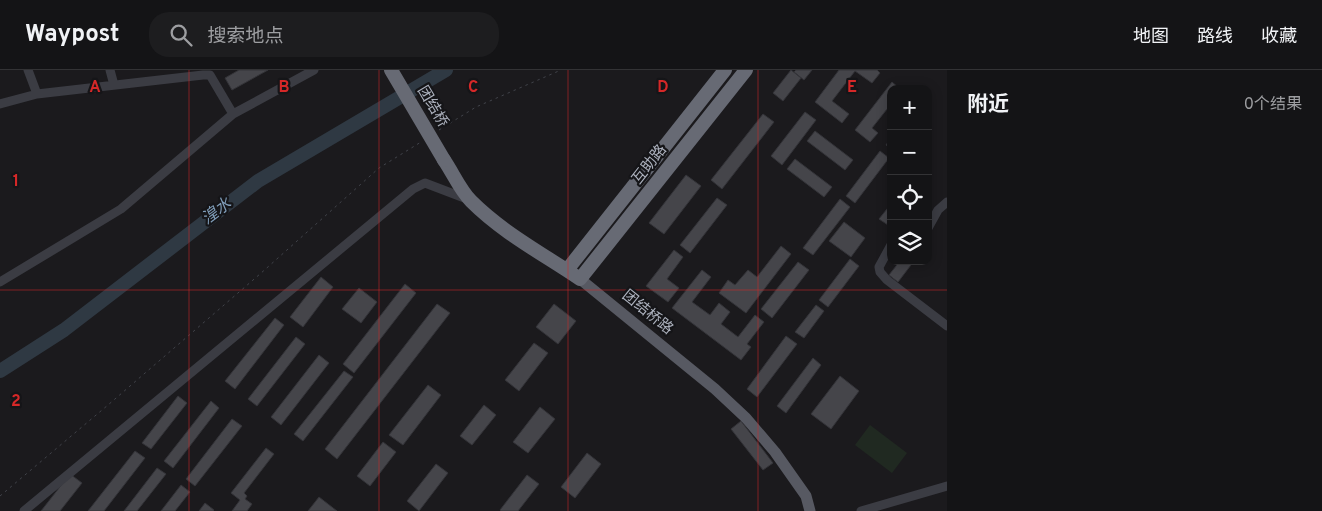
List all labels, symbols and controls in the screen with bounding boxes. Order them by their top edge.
search box [149,12,499,57]
text: Waypost [25,20,119,50]
icon: search [167,21,195,49]
text: 搜索地点 [207,25,284,49]
text: 地图 [1133,26,1169,49]
text: 路线 [1197,26,1233,49]
text: 收藏 [1261,26,1297,49]
text: A [89,78,101,98]
text: B [278,78,290,98]
text: C [468,78,478,98]
text: D [657,78,669,98]
text: E [847,78,857,98]
street label: 团结桥 [412,83,452,131]
map controls [887,85,932,265]
button: + [887,85,932,130]
text: 附近 [967,92,1009,119]
text: 0个结果 [1244,95,1302,115]
button: − [887,130,932,175]
street label: 互助路 [629,141,671,189]
text: 1 [13,172,19,192]
button: locate [887,175,932,220]
water label: 湟水 [198,194,237,230]
button: layers [887,220,932,265]
street label: 团结桥路 [618,287,676,339]
text: 2 [11,392,21,412]

